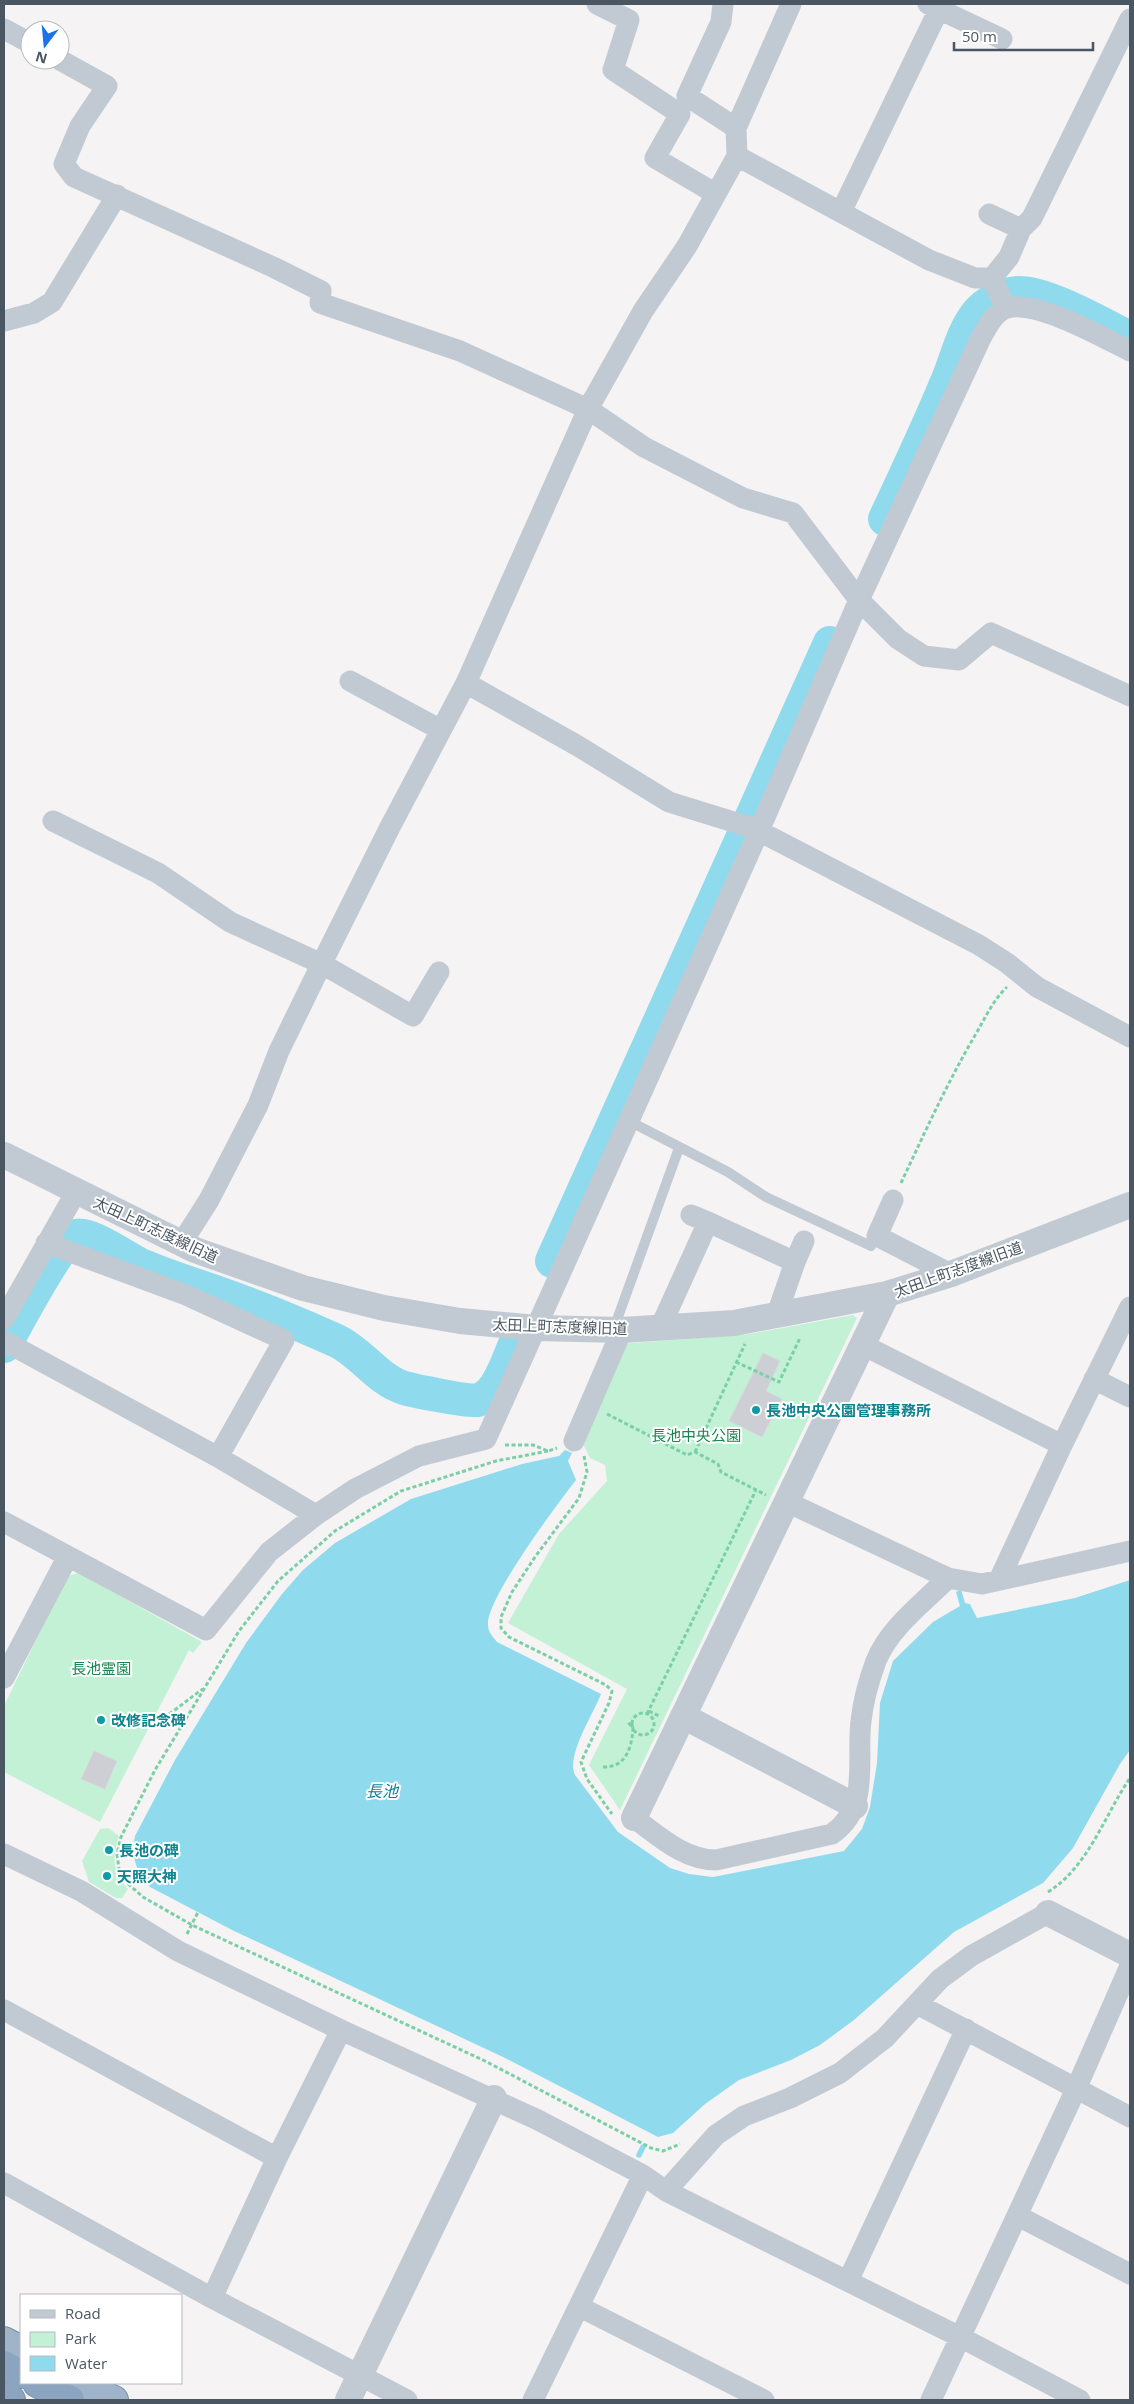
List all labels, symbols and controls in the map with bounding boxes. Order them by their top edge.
north arrow [20,20,70,70]
scale bar [954,20,1093,52]
text: 50 m [962,26,997,46]
text: N [33,47,49,69]
street label: 太田上町志度線旧道 [91,1191,221,1267]
street label: 太田上町志度線旧道 [891,1237,1025,1301]
street label: 太田上町志度線旧道 [492,1314,628,1338]
place label: 長池中央公園管理事務所 [766,1400,931,1420]
marker: 長池中央公園管理事務所 [750,1404,762,1416]
park label: 長池中央公園 [651,1425,741,1445]
park label: 長池霊園 [71,1658,131,1678]
place label: 改修記念碑 [111,1710,186,1730]
marker: 改修記念碑 [95,1714,107,1726]
water label: 長池 [366,1780,400,1802]
place label: 長池の碑 [119,1840,179,1860]
marker: 長池の碑 [103,1844,115,1856]
place label: 天照大神 [117,1866,177,1886]
marker: 天照大神 [101,1870,113,1882]
legend [20,2294,182,2384]
text: Road [65,2303,101,2323]
text: Park [65,2328,96,2348]
text: Water [65,2353,107,2373]

